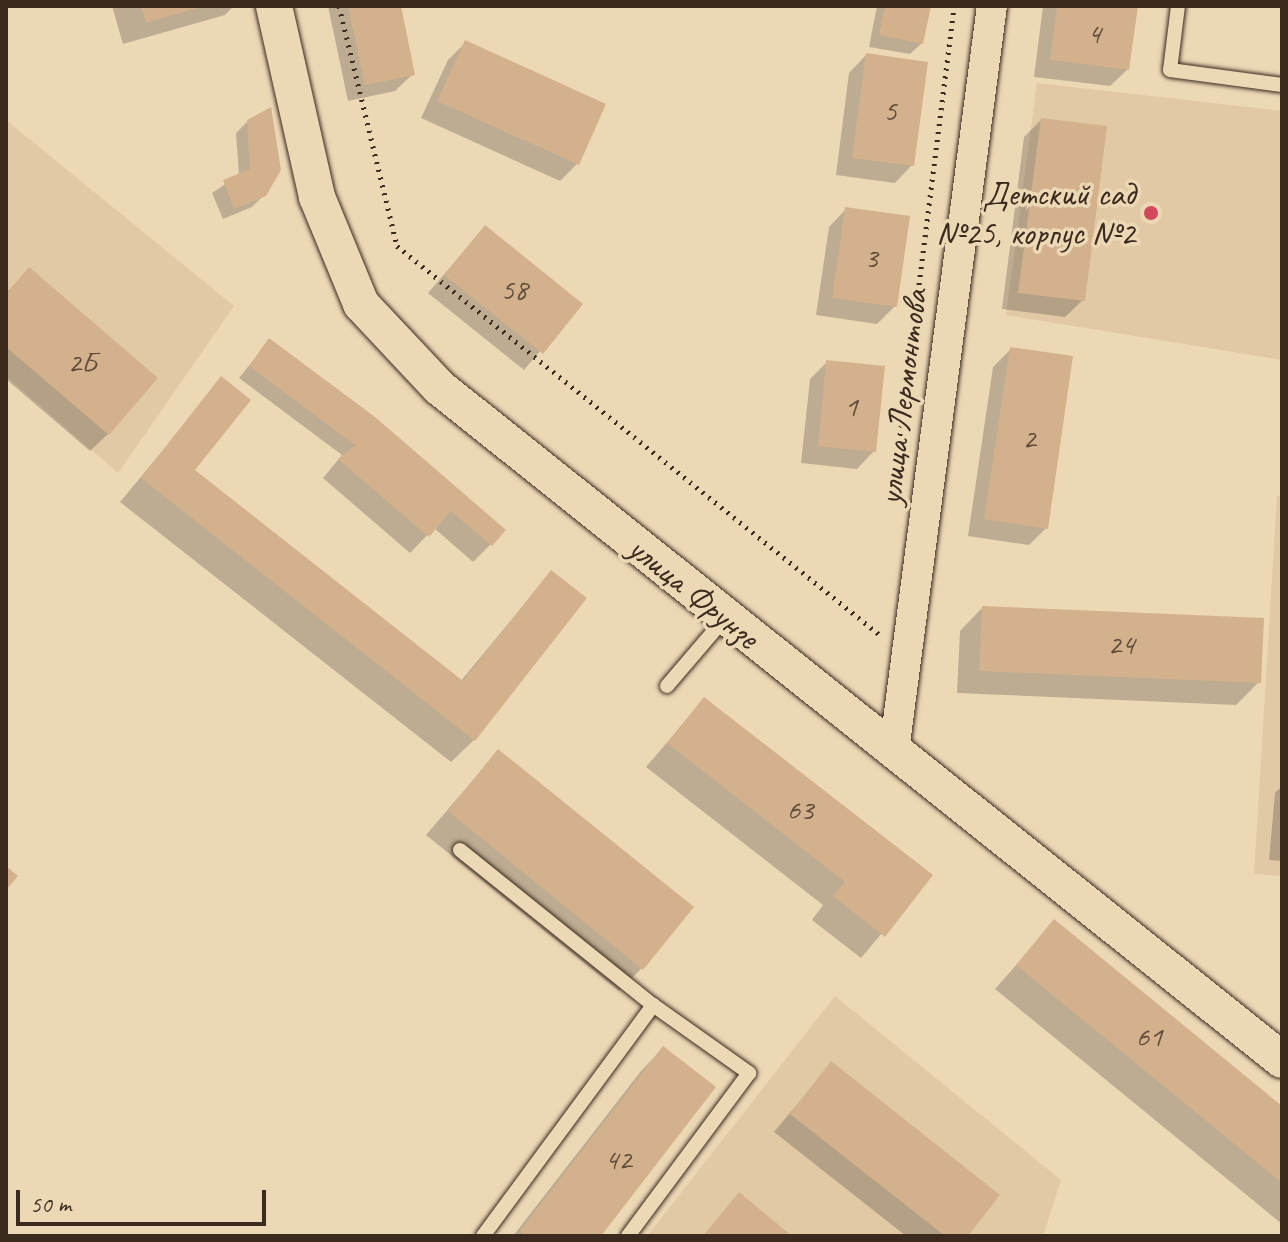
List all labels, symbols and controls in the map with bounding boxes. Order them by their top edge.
house number: 4 [1087,15,1101,51]
house number: 5 [883,92,897,128]
place label: Детский сад №25, корпус №2 [936,173,1135,252]
marker: Детский сад №25, корпус №2 [1142,204,1160,222]
house number: 3 [864,239,878,275]
house number: 58 [501,271,527,307]
street label: улица Лермонтова [869,287,935,507]
house number: 2Б [68,344,96,380]
house number: 1 [844,388,858,424]
house number: 2 [1022,420,1036,456]
street label: улица Фрунзе [622,528,766,656]
house number: 24 [1108,626,1134,662]
house number: 63 [787,791,813,827]
house number: 61 [1136,1018,1162,1054]
house number: 42 [605,1141,631,1177]
scale bar [20,1174,270,1224]
text: 50 m [30,1189,71,1219]

